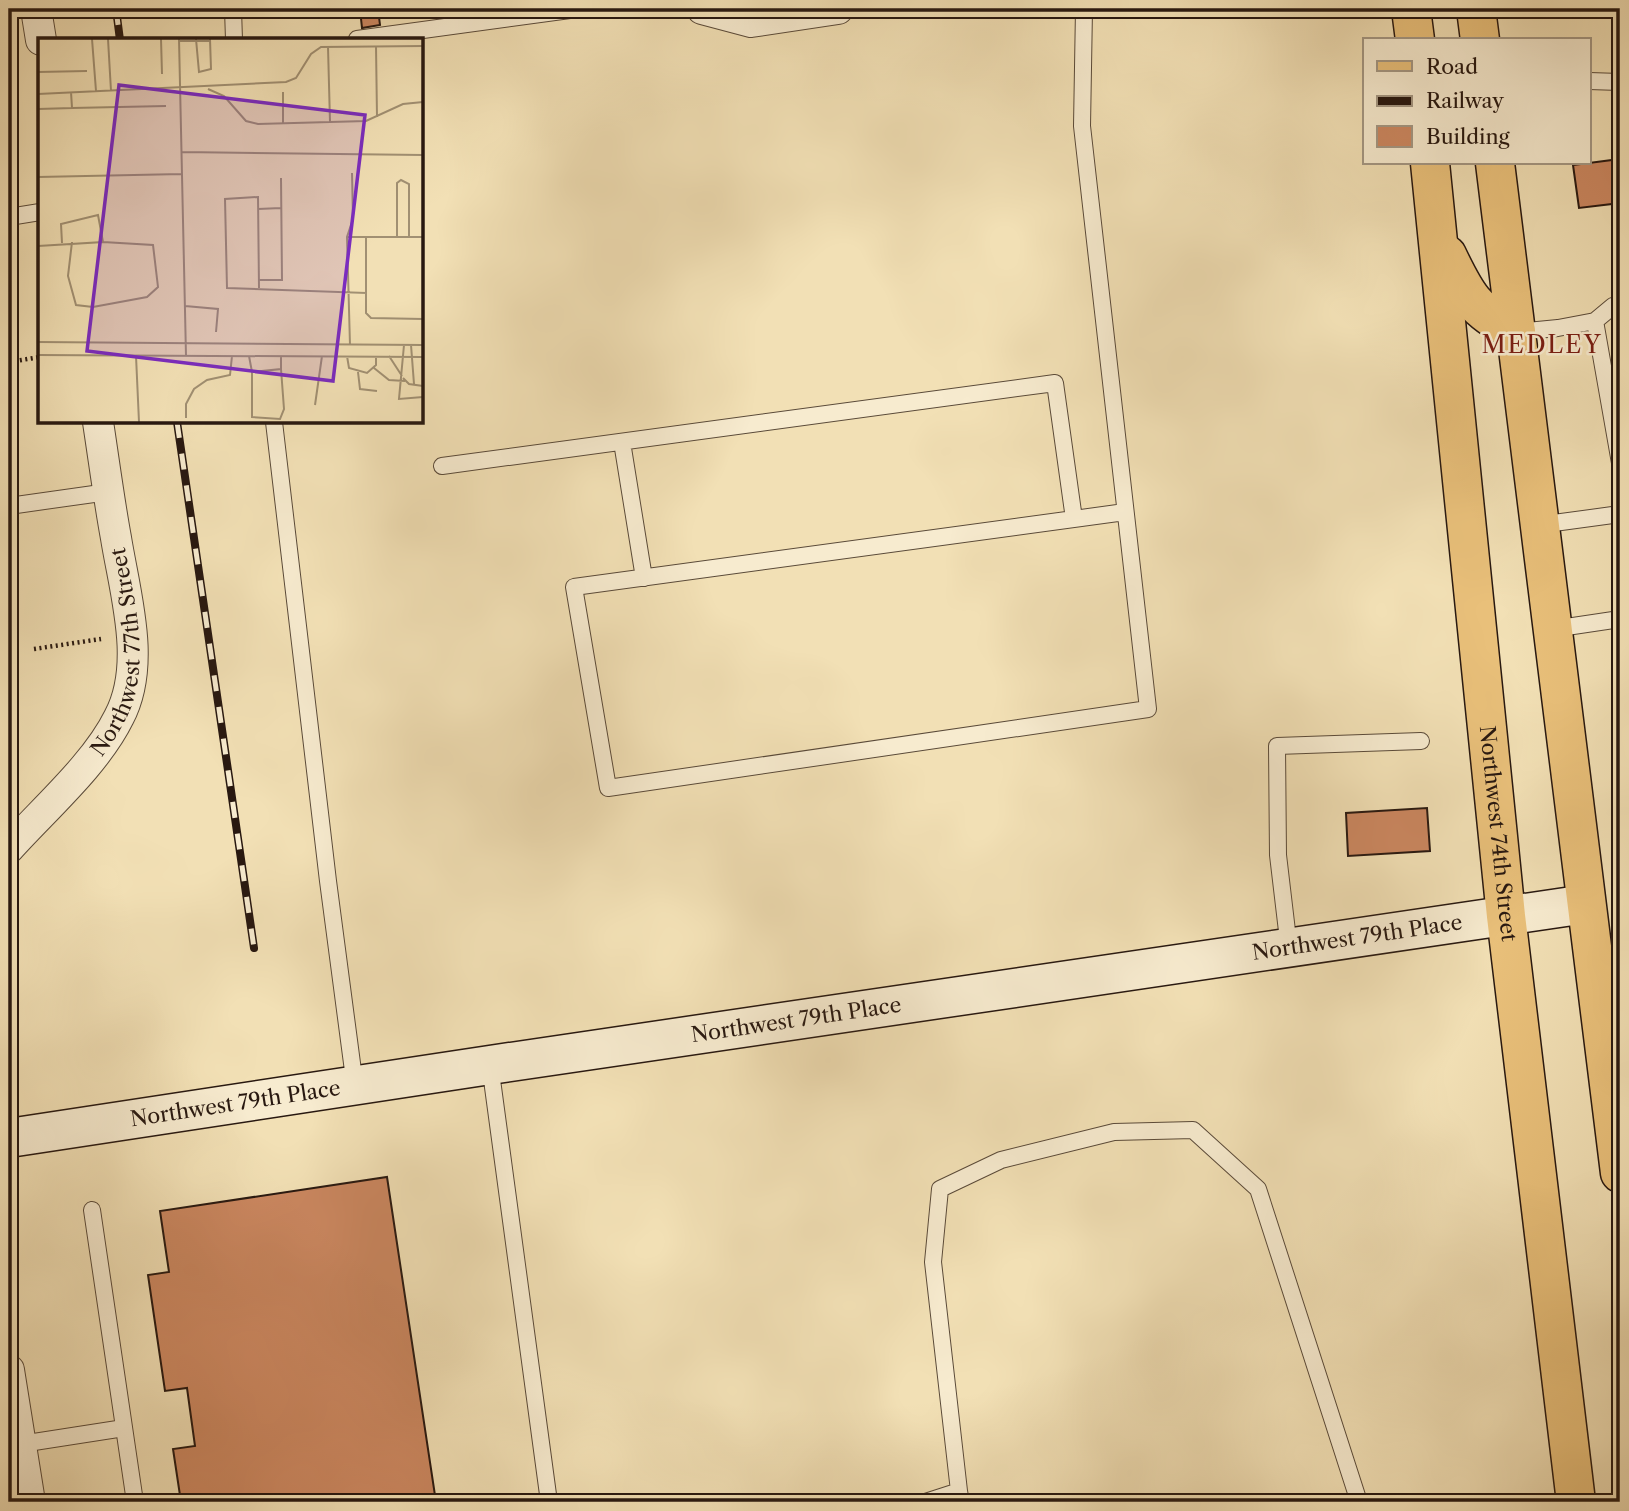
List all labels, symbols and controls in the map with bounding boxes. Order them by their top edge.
inset map [38,38,424,424]
legend [1363,38,1590,164]
text: Road [1426,54,1478,79]
text: Railway [1426,88,1504,113]
text: Building [1426,124,1511,149]
district label: MEDLEY [1481,330,1603,359]
street label: Northwest 77th Street [85,545,145,761]
street label: Northwest 74th Street [1475,724,1522,943]
street label: Northwest 79th Place [1250,909,1464,965]
street label: Northwest 79th Place [689,992,903,1047]
street label: Northwest 79th Place [129,1075,342,1131]

